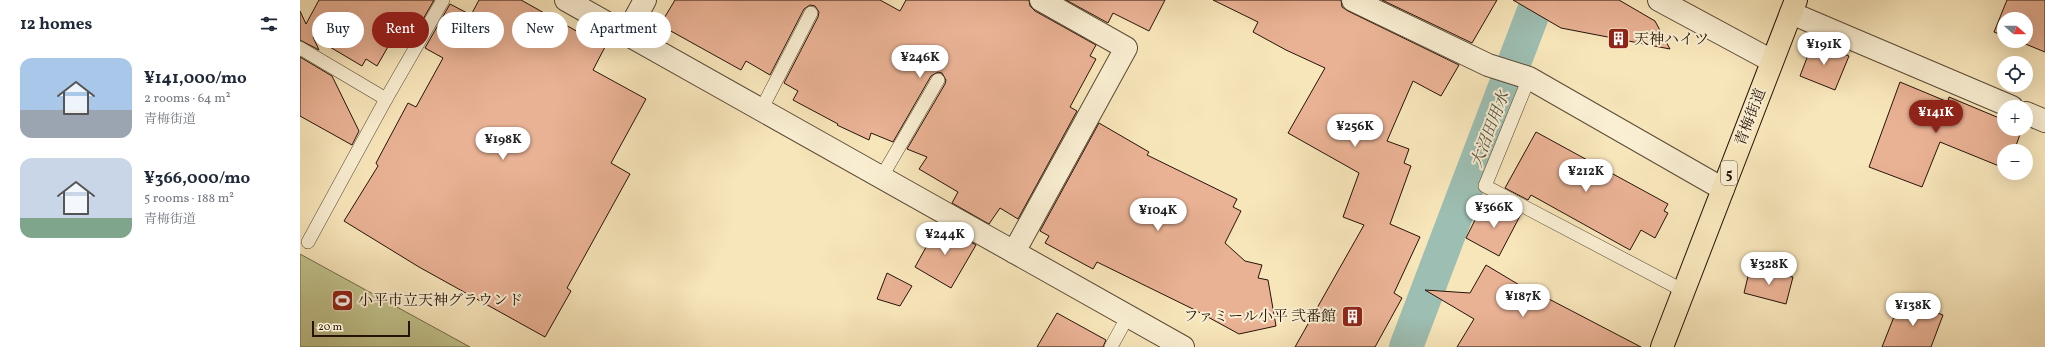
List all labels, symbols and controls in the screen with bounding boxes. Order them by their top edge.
chip: Buy [312,12,364,48]
chip: Rent [372,12,429,48]
chip: Filters [437,12,504,48]
chip: New [512,12,568,48]
chip: Apartment [576,12,671,48]
north arrow [1997,12,2033,48]
map controls [1997,12,2033,180]
text: 12 homes [20,13,92,36]
icon: filters [258,13,280,35]
building icon: 天神ハイツ [1606,26,1632,52]
place label: 天神ハイツ [1634,30,1709,51]
pin: ¥191K [1796,32,1852,66]
text: ¥191K [1806,36,1842,54]
pin: ¥246K [892,45,948,79]
text: ¥246K [900,49,940,67]
button: locate [1997,56,2033,92]
text: ¥141,000/mo [144,67,247,90]
icon: home [52,74,100,122]
street label: 青梅街道 [1731,86,1772,149]
water label: 大沼田用水 [1466,87,1516,171]
text: 2 rooms · 64 m² [144,90,231,108]
pin: ¥141K [1908,100,1964,134]
button: + [1997,100,2033,136]
text: ¥141K [1918,104,1954,122]
text: 青梅街道 [144,111,196,129]
pin: ¥256K [1327,114,1383,148]
text: ¥256K [1336,118,1374,136]
pin: ¥198K [475,127,531,161]
text: ¥198K [484,131,522,149]
button: − [1997,144,2033,180]
pin: ¥212K [1558,159,1614,193]
road number: 5 [1721,161,1737,185]
text: ¥212K [1568,163,1604,181]
text: ¥366,000/mo [144,167,250,190]
icon: home [52,174,100,222]
text: 5 rooms · 188 m² [144,190,234,208]
pin: ¥366K [1466,195,1522,229]
pin: ¥104K [1130,198,1186,232]
text: ¥366K [1475,199,1513,217]
text: ¥104K [1139,202,1177,220]
text: 青梅街道 [144,211,196,229]
pin: ¥244K [917,222,973,256]
text: ¥244K [925,226,965,244]
pin: ¥328K [1741,252,1797,286]
text: ¥328K [1750,256,1788,274]
pin: ¥187K [1495,284,1551,318]
sports icon: 小平市立天神グラウンド [330,287,356,313]
text: ¥187K [1505,288,1541,306]
place label: 小平市立天神グラウンド [358,291,523,312]
pin: ¥138K [1885,293,1941,327]
text: ¥138K [1895,297,1931,315]
building icon: ファミール小平 弐番館 [1339,303,1365,329]
place label: ファミール小平 弐番館 [1184,307,1336,328]
scale bar [312,319,410,338]
text: 20 m [318,320,342,335]

